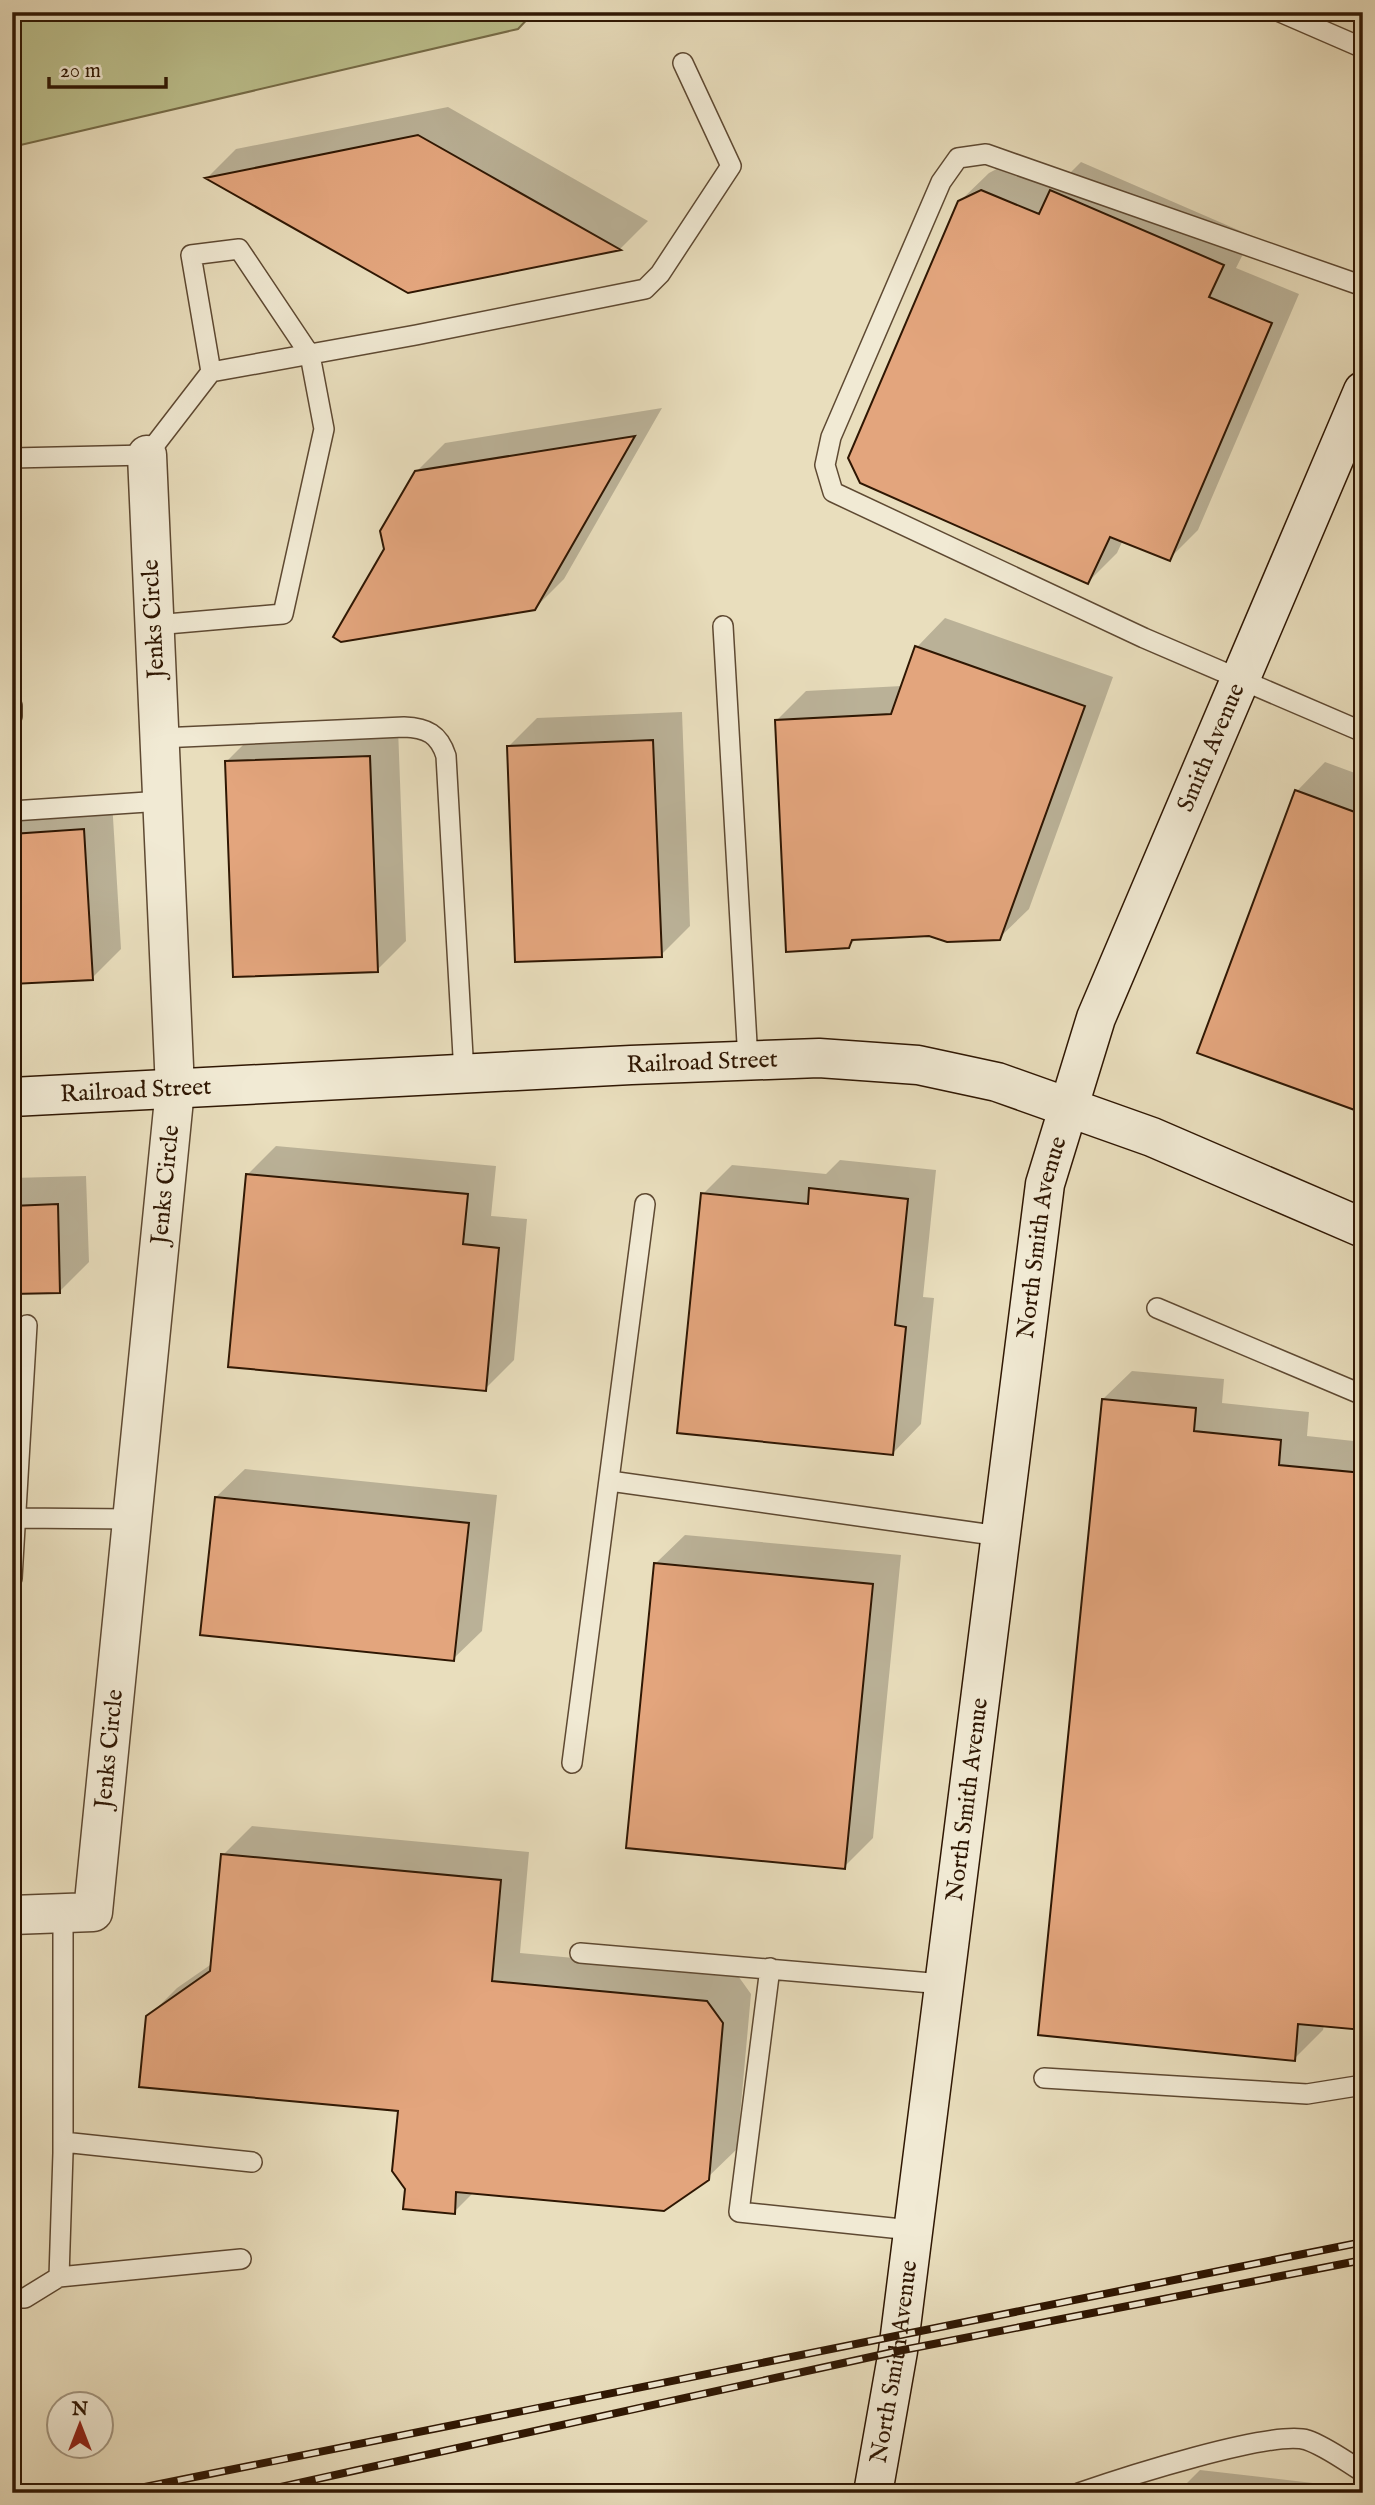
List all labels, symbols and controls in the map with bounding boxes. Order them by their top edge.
scale bar [49,46,166,90]
text: 20 m [60,58,101,85]
street label: Jenks Circle [135,558,173,683]
street label: Smith Avenue [1170,679,1252,817]
street label: Railroad Street [626,1044,778,1081]
street label: Railroad Street [59,1071,212,1110]
street label: Jenks Circle [144,1124,187,1249]
street label: North Smith Avenue [1010,1133,1074,1341]
street label: Jenks Circle [88,1688,131,1813]
street label: North Smith Avenue [939,1696,996,1903]
street label: North Smith Avenue [863,2259,925,2466]
north arrow [46,2390,116,2460]
text: N [71,2398,89,2422]

